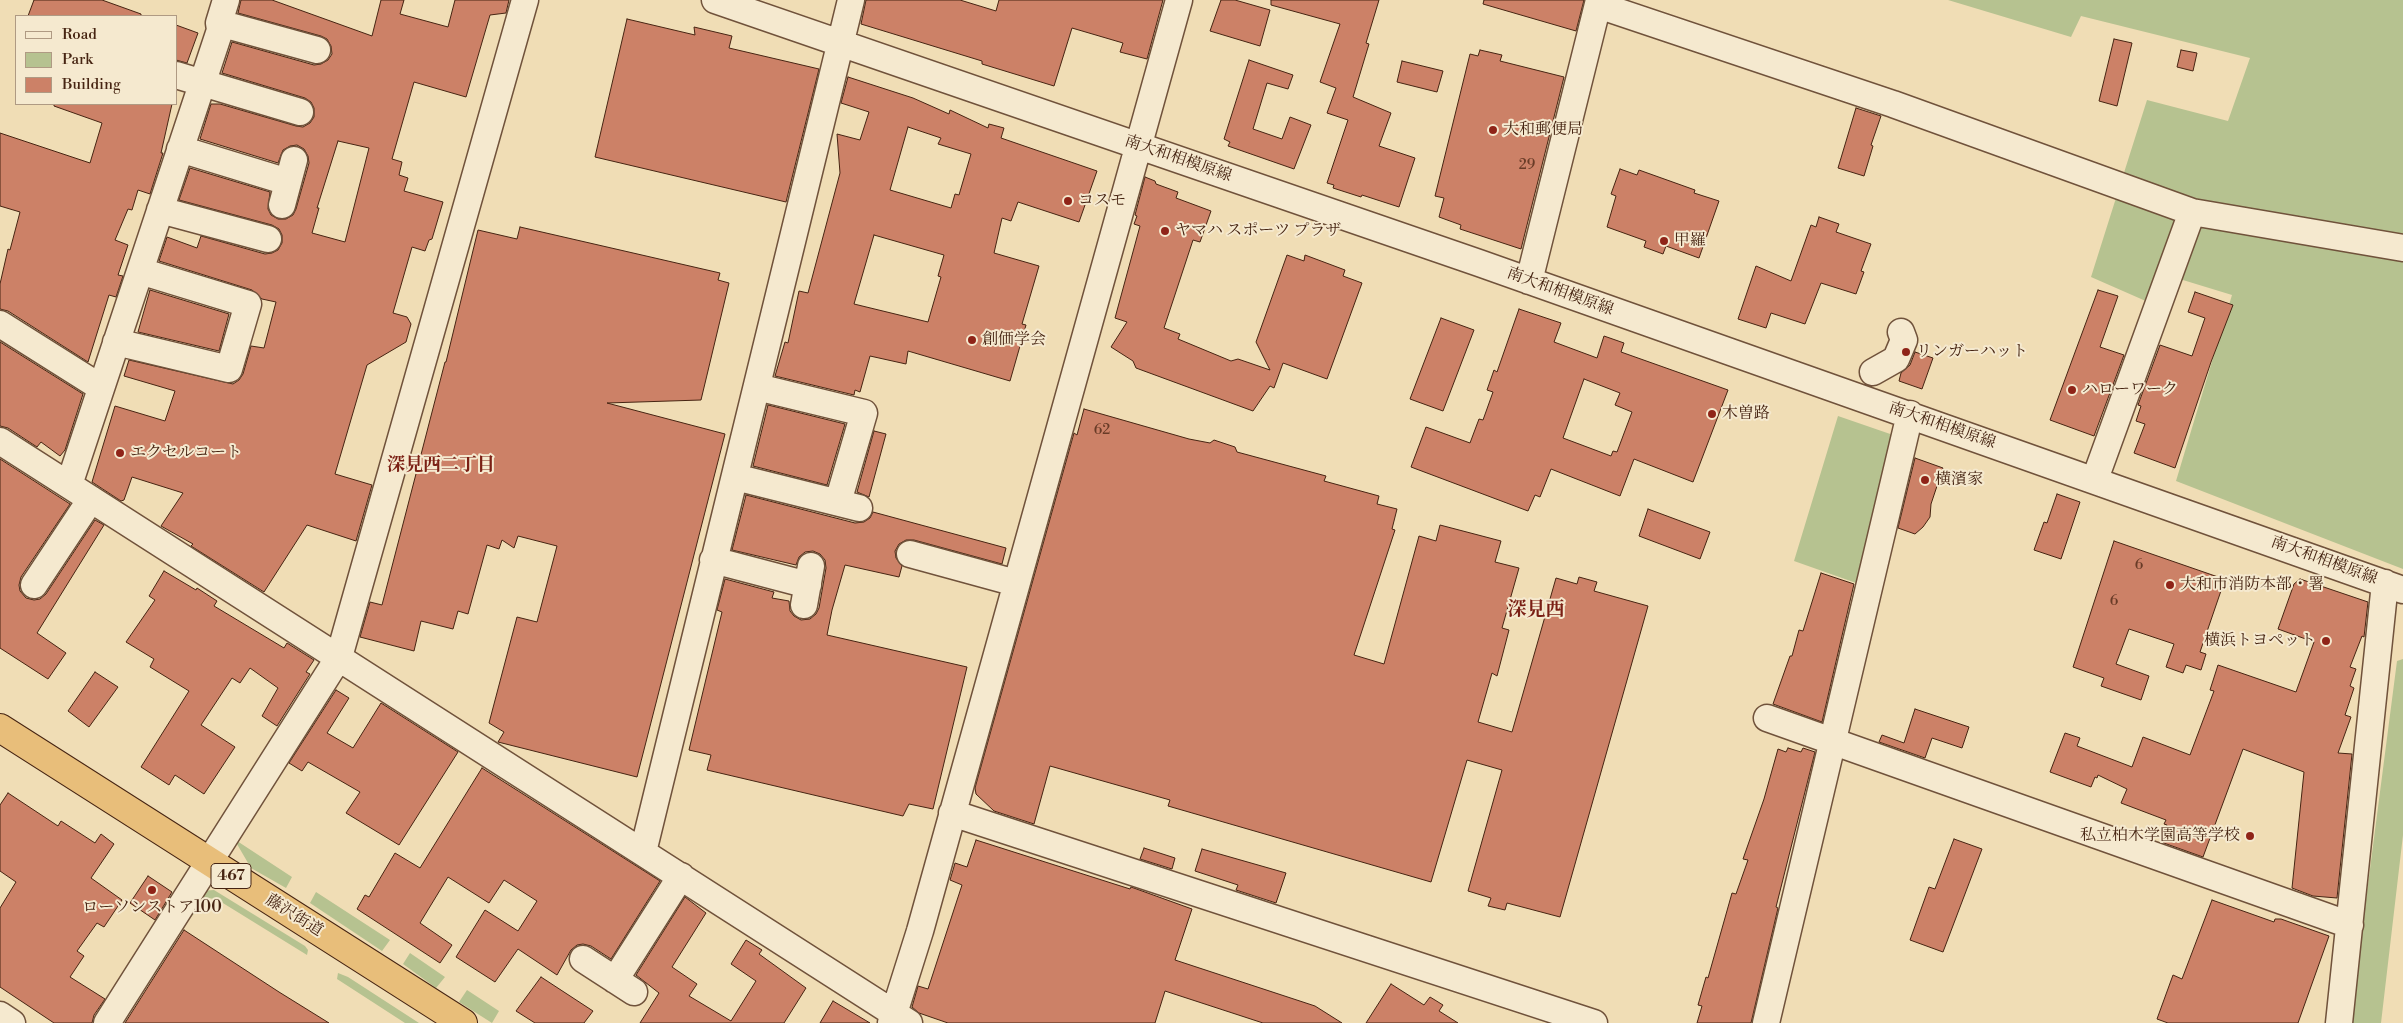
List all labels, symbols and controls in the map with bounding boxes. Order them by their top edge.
legend [15,15,178,105]
text: Road [62,25,97,44]
text: Park [62,50,93,69]
text: Building [62,75,121,94]
place label: 大和郵便局 [1503,120,1583,140]
marker: 大和郵便局 [1487,124,1499,136]
street label: 南大和相模原線 [1122,132,1234,186]
house number: 29 [1519,158,1535,174]
place label: コスモ [1078,191,1126,211]
marker: コスモ [1062,195,1074,207]
place label: ヤマハ スポーツ プラザ [1175,221,1342,241]
marker: ヤマハ スポーツ プラザ [1159,225,1171,237]
place label: 甲羅 [1674,231,1706,251]
marker: 甲羅 [1658,235,1670,247]
street label: 南大和相模原線 [1504,264,1616,320]
place label: 創価学会 [982,330,1046,350]
marker: 創価学会 [966,334,978,346]
place label: リンガーハット [1916,342,2028,362]
marker: リンガーハット [1900,346,1912,358]
place label: ハローワーク [2082,380,2178,400]
marker: ハローワーク [2066,384,2078,396]
street label: 南大和相模原線 [1886,399,1998,453]
place label: 木曽路 [1722,404,1770,424]
marker: 木曽路 [1706,408,1718,420]
house number: 62 [1094,423,1110,439]
place label: エクセルコート [130,443,242,463]
marker: エクセルコート [114,447,126,459]
district label: 深見西二丁目 [387,455,495,477]
place label: 横濱家 [1935,470,1983,490]
marker: 横濱家 [1919,474,1931,486]
street label: 南大和相模原線 [2268,533,2380,589]
house number: 6 [2135,558,2143,574]
place label: 大和市消防本部・署 [2180,575,2324,595]
marker: 大和市消防本部・署 [2164,579,2176,591]
house number: 6 [2110,594,2118,610]
district label: 深見西 [1508,599,1564,621]
place label: 横浜トヨペット [2204,631,2316,651]
marker: 横浜トヨペット [2320,635,2332,647]
place label: 私立柏木学園高等学校 [2080,826,2240,846]
marker: 私立柏木学園高等学校 [2244,830,2256,842]
road number: 467 [211,864,251,888]
marker: ローソンストア100 [146,884,158,896]
street label: 藤沢街道 [262,891,326,941]
place label: ローソンストア100 [82,898,222,918]

